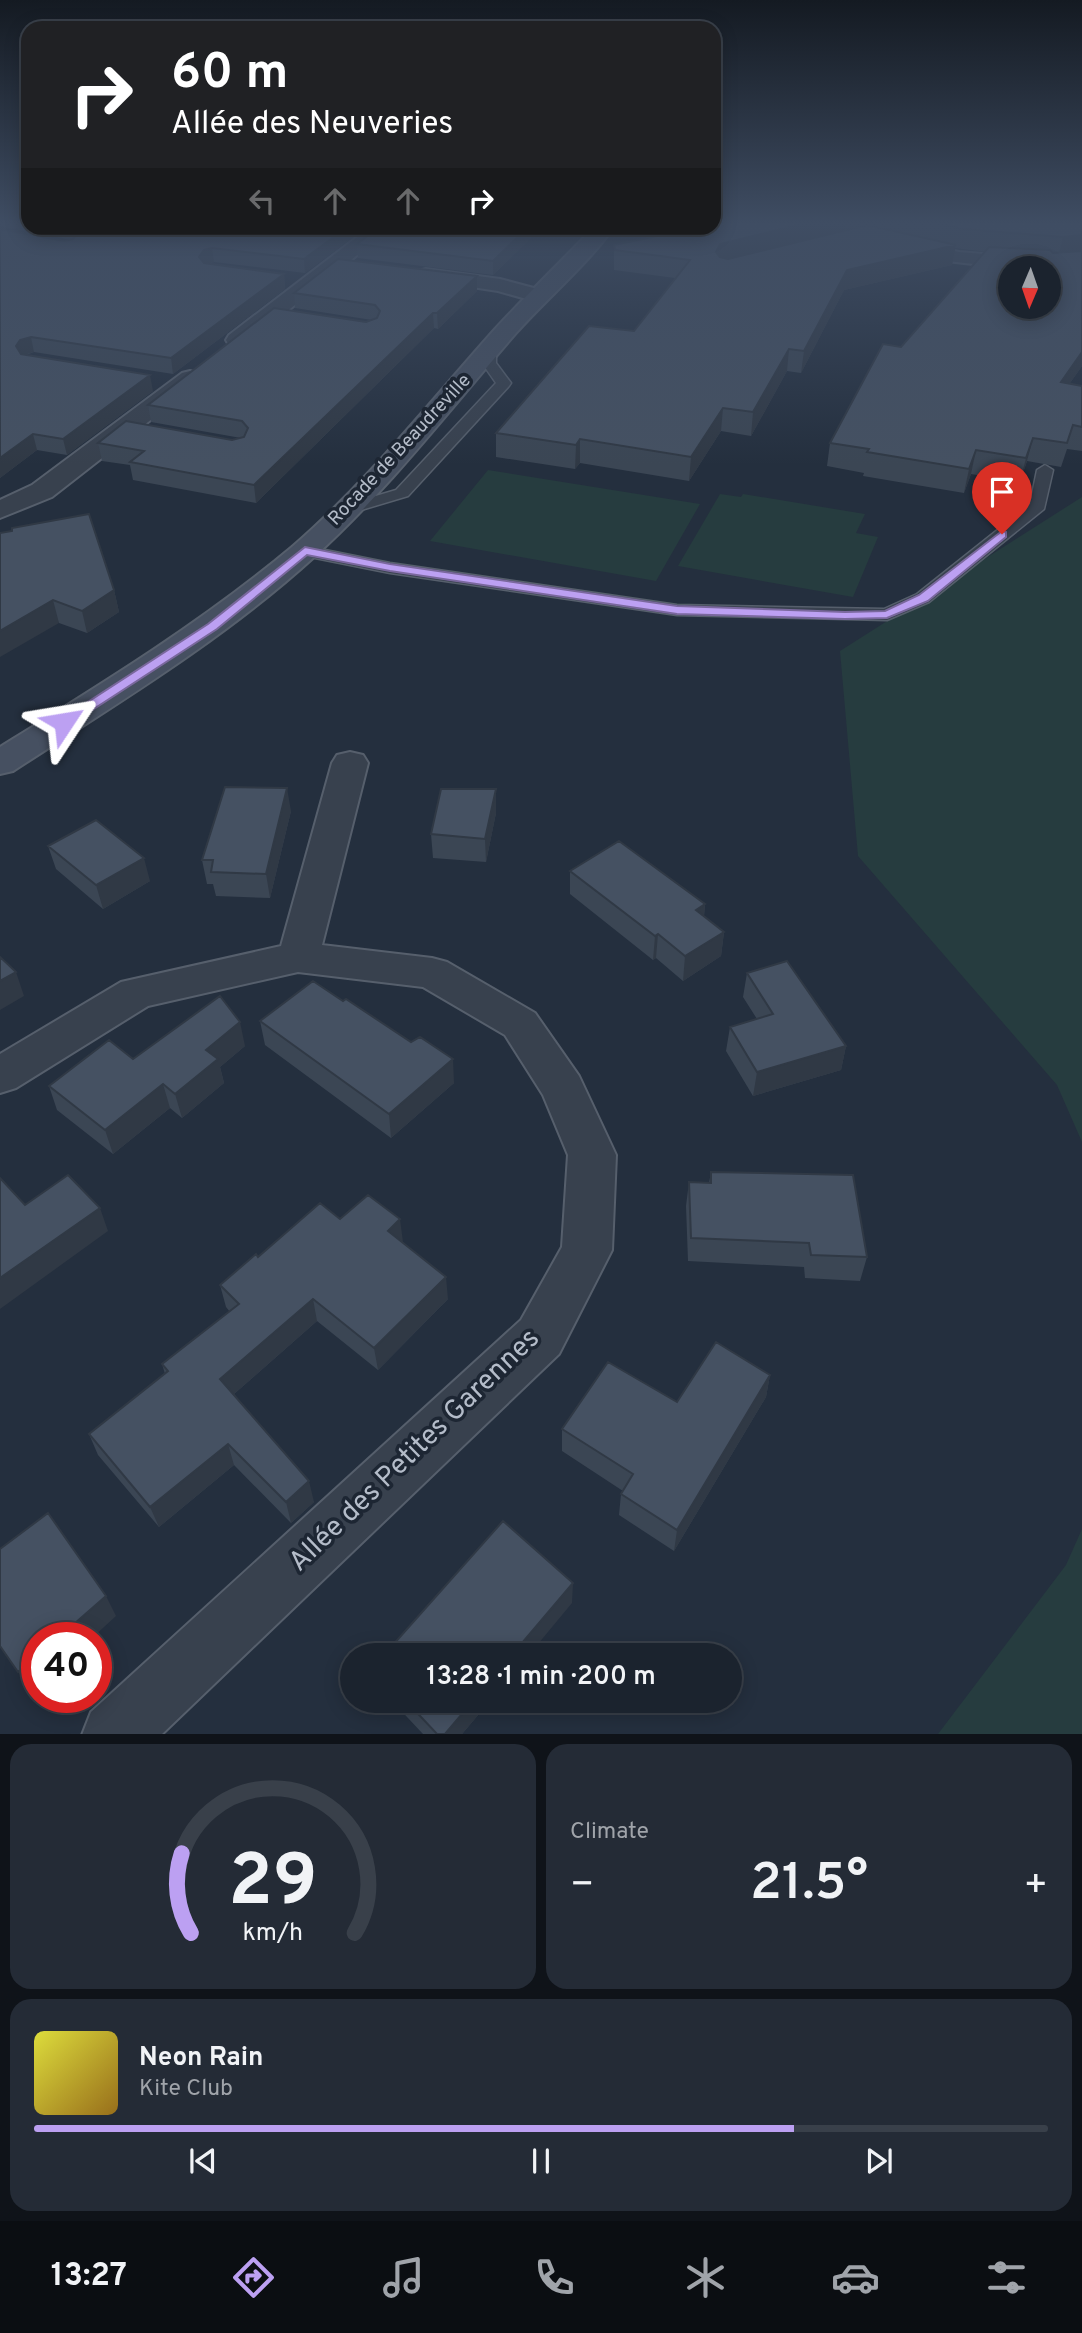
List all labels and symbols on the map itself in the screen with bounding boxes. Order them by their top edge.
north arrow [998,256,1060,318]
street label: Rocade de Beaudreville [323,369,477,531]
pin [972,462,1032,534]
position arrow [27,685,101,759]
street label: Allée des Petites Garennes [282,1322,548,1580]
speed limit sign: 40 [21,1622,112,1713]

